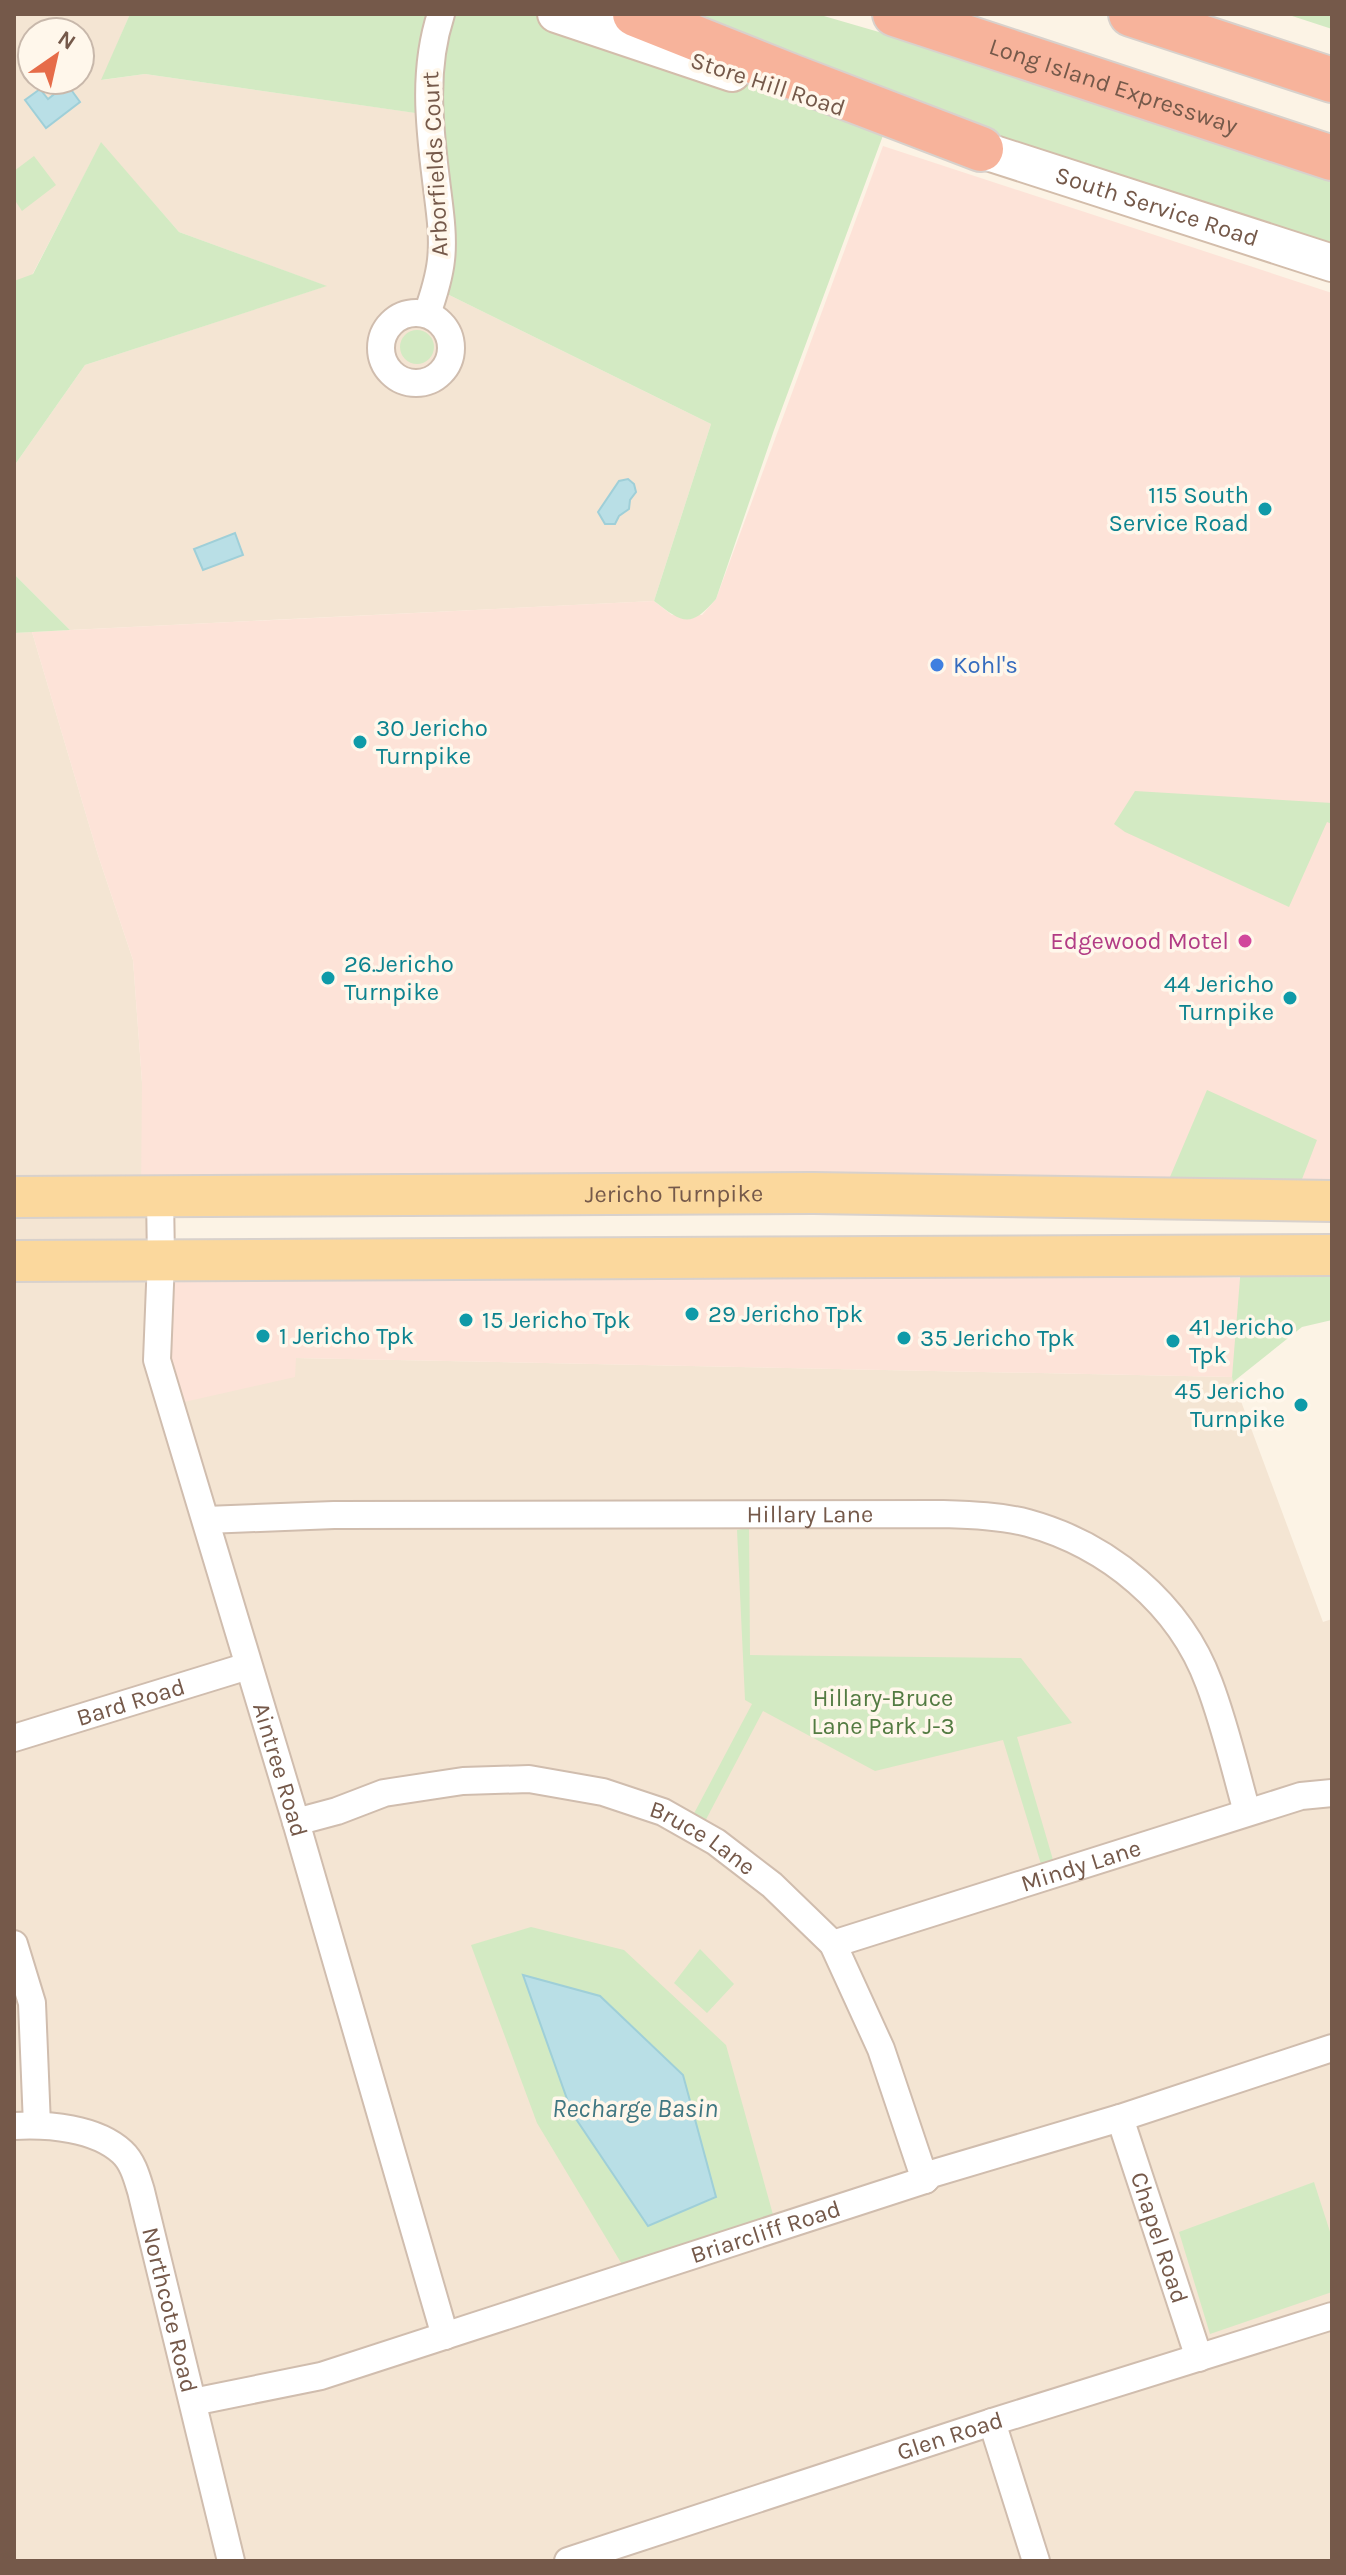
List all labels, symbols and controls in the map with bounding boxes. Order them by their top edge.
north arrow [16,16,96,96]
text: N [53,25,80,55]
street label: Long Island Expressway [986,32,1241,140]
street label: Store Hill Road [687,46,849,122]
street label: Arborfields Court [416,71,454,257]
street label: South Service Road [1052,161,1262,252]
place label: 115 South Service Road [1109,481,1249,537]
marker: 115 South Service Road [1256,500,1274,518]
place label: Kohl's [953,651,1018,679]
marker: Kohl's [928,656,946,674]
place label: 30 Jericho Turnpike [376,714,488,770]
marker: 30 Jericho Turnpike [351,733,369,751]
place label: Edgewood Motel [1050,927,1229,955]
marker: Edgewood Motel [1236,932,1254,950]
place label: 26.Jericho Turnpike [344,950,454,1006]
marker: 26.Jericho Turnpike [319,969,337,987]
place label: 44 Jericho Turnpike [1164,970,1274,1026]
marker: 44 Jericho Turnpike [1281,989,1299,1007]
street label: Jericho Turnpike [585,1179,763,1208]
place label: 29 Jericho Tpk [708,1300,863,1328]
marker: 29 Jericho Tpk [683,1305,701,1323]
place label: 15 Jericho Tpk [482,1306,631,1334]
marker: 15 Jericho Tpk [457,1311,475,1329]
place label: 41 Jericho Tpk [1189,1313,1294,1369]
place label: 1 Jericho Tpk [279,1322,414,1350]
place label: 35 Jericho Tpk [920,1324,1075,1352]
marker: 1 Jericho Tpk [254,1327,272,1345]
marker: 35 Jericho Tpk [895,1329,913,1347]
marker: 41 Jericho Tpk [1164,1332,1182,1350]
place label: 45 Jericho Turnpike [1175,1377,1285,1433]
marker: 45 Jericho Turnpike [1292,1396,1310,1414]
street label: Hillary Lane [747,1500,873,1528]
street label: Bard Road [73,1672,188,1732]
park label: Hillary-Bruce Lane Park J-3 [811,1684,955,1740]
street label: Aintree Road [247,1699,314,1840]
street label: Bruce Lane [646,1795,761,1881]
street label: Mindy Lane [1017,1834,1144,1898]
water label: Recharge Basin [552,2093,718,2124]
street label: Chapel Road [1125,2168,1194,2307]
street label: Briarcliff Road [687,2194,844,2269]
street label: Northcote Road [136,2224,204,2396]
street label: Glen Road [893,2405,1006,2466]

